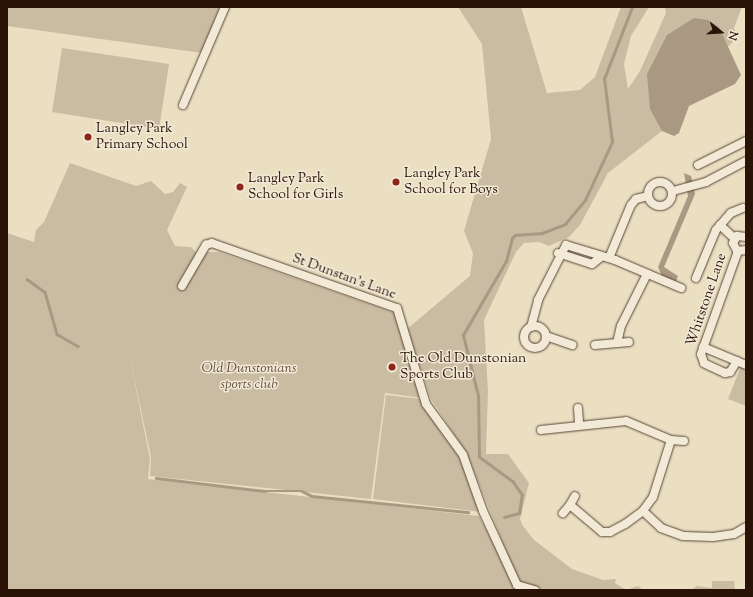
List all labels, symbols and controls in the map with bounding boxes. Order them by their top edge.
north arrow [701,12,741,52]
text: N [724,29,741,42]
place label: Langley Park Primary School [96,121,188,154]
marker: Langley Park Primary School [83,132,93,142]
place label: Langley Park School for Boys [404,166,498,198]
place label: Langley Park School for Girls [248,171,343,204]
marker: Langley Park School for Boys [391,177,401,187]
marker: Langley Park School for Girls [235,182,245,192]
street label: St Dunstan's Lane [290,250,398,304]
street label: Whitstone Lane [683,251,731,349]
place label: The Old Dunstonian Sports Club [400,351,526,384]
park label: Old Dunstonians sports club [202,361,296,394]
marker: The Old Dunstonian Sports Club [387,362,397,372]

